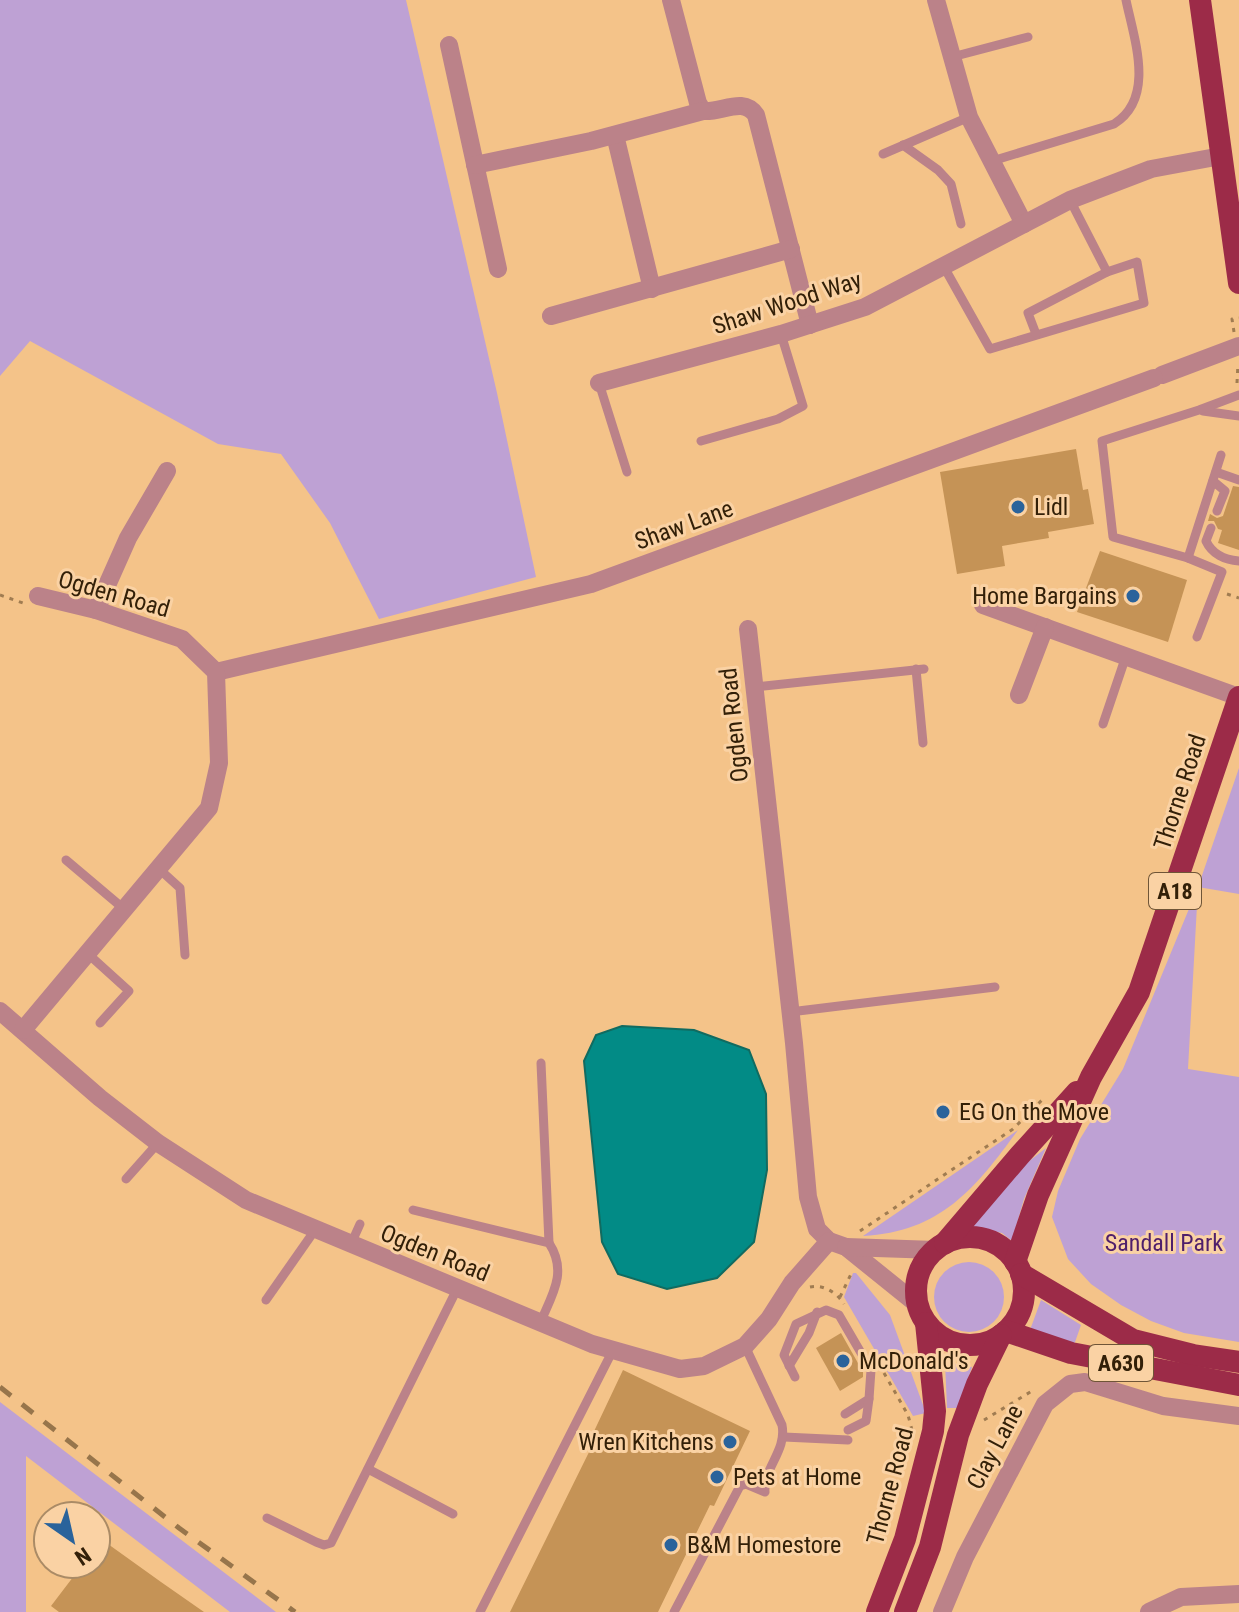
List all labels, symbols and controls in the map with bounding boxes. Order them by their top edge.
street label: Shaw Wood Way [709,266,865,340]
place label: Lidl [1034,493,1068,521]
street label: Shaw Lane [631,494,737,556]
marker: Lidl [1009,498,1027,516]
street label: Ogden Road [55,565,173,623]
place label: Home Bargains [972,582,1117,610]
marker: Home Bargains [1124,587,1142,605]
street label: Ogden Road [714,666,754,784]
street label: Thorne Road [1148,731,1212,853]
road number: A18 [1149,873,1201,909]
place label: EG On the Move [959,1098,1109,1126]
marker: EG On the Move [934,1103,952,1121]
street label: Ogden Road [377,1219,493,1287]
park label: Sandall Park [1105,1229,1223,1257]
road number: A630 [1089,1345,1153,1381]
place label: McDonald's [859,1347,969,1375]
marker: McDonald's [834,1352,852,1370]
street label: Clay Lane [961,1400,1029,1494]
street label: Thorne Road [861,1424,919,1548]
place label: Wren Kitchens [578,1428,714,1456]
marker: Wren Kitchens [721,1433,739,1451]
place label: Pets at Home [733,1463,861,1491]
marker: Pets at Home [708,1468,726,1486]
north arrow [32,1500,112,1580]
place label: B&M Homestore [687,1531,841,1559]
marker: B&M Homestore [662,1536,680,1554]
text: N [70,1542,95,1570]

